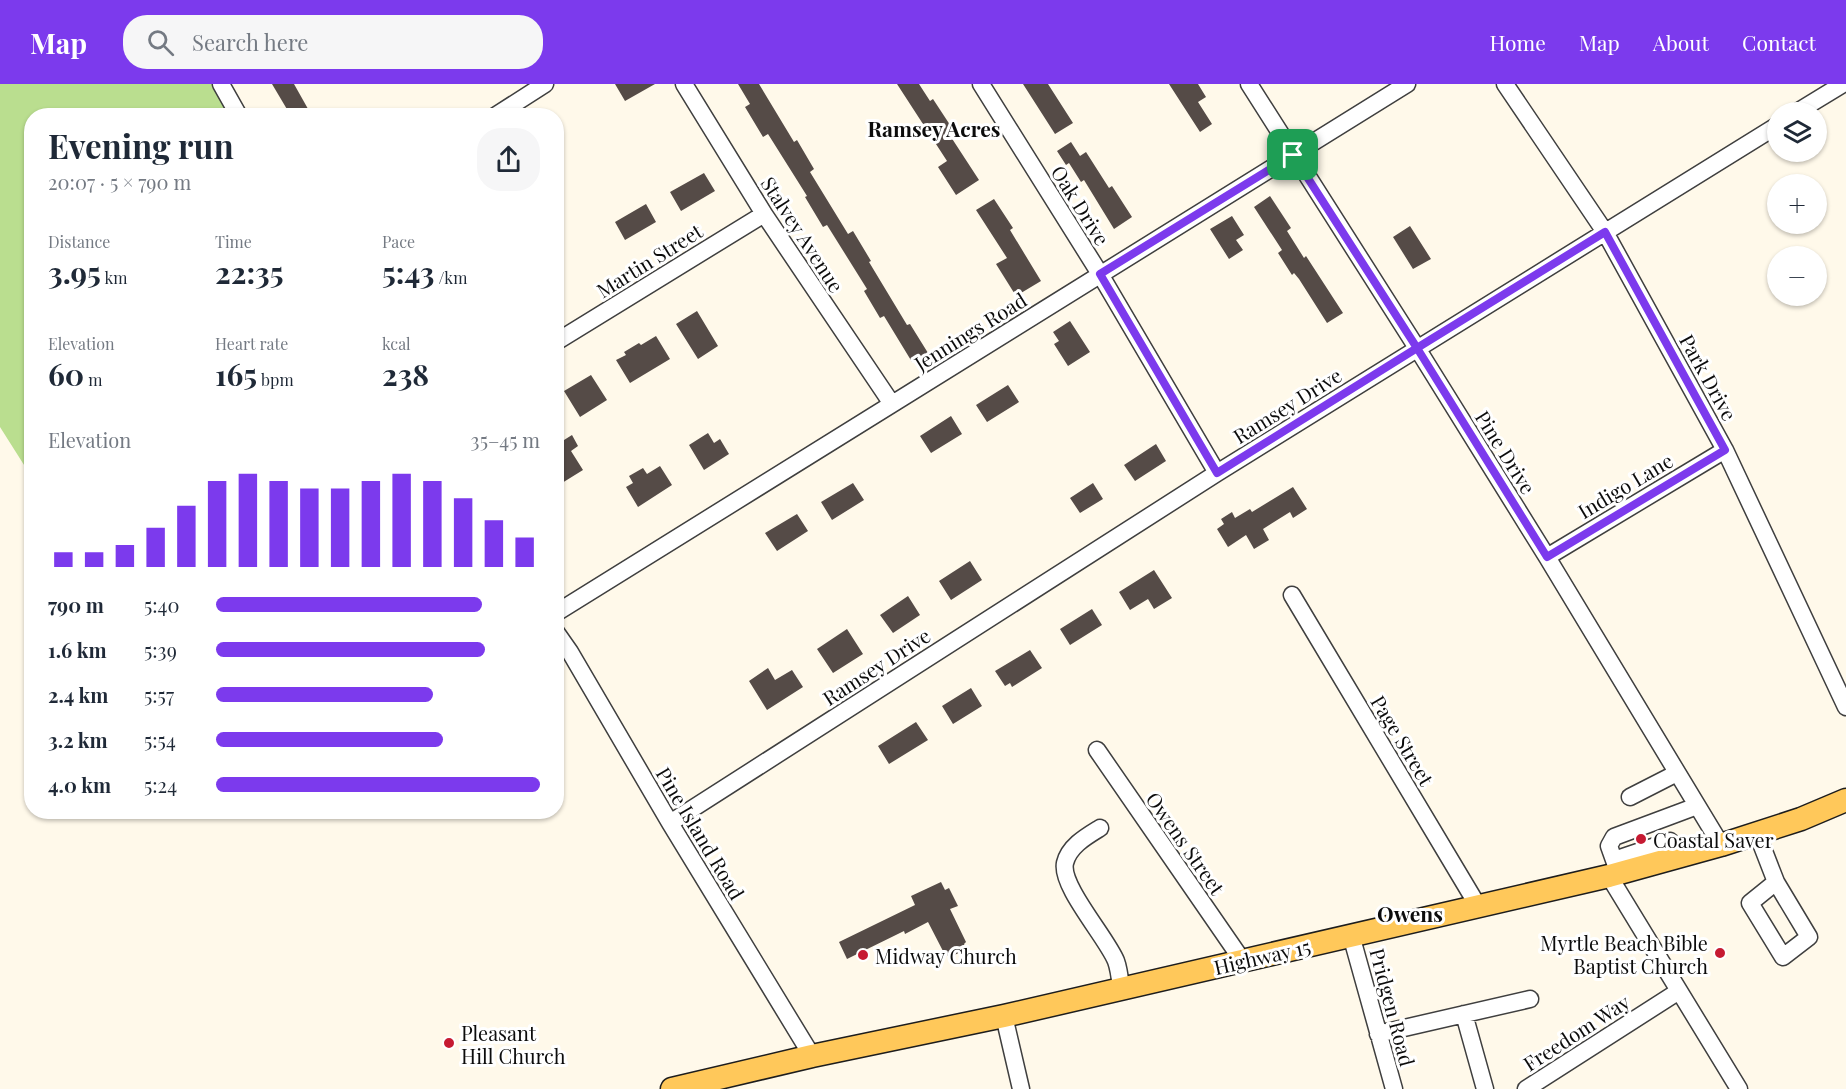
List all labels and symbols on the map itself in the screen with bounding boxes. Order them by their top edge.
district label: Ramsey Acres [867,114,1001,142]
pin [1267,129,1318,180]
street label: Oak Drive [1046,160,1116,250]
street label: Stalvey Avenue [755,171,851,297]
street label: Martin Street [591,216,708,303]
street label: Jennings Road [908,286,1032,377]
street label: Park Drive [1674,329,1744,425]
street label: Ramsey Drive [1228,361,1346,449]
street label: Pine Drive [1470,405,1542,499]
street label: Indigo Lane [1572,446,1678,524]
street label: Ramsey Drive [817,621,935,711]
street label: Page Street [1365,690,1441,791]
street label: Pine Island Road [651,762,751,905]
street label: Owens Street [1141,786,1232,901]
place label: Coastal Saver [1653,826,1774,853]
marker: Coastal Saver [1634,832,1648,846]
district label: Owens [1377,899,1443,927]
place label: Myrtle Beach Bible Baptist Church [1540,929,1708,979]
street label: Highway 15 [1211,932,1313,980]
place label: Midway Church [875,942,1017,969]
street label: Pridgen Road [1364,945,1422,1069]
marker: Myrtle Beach Bible Baptist Church [1713,946,1727,960]
marker: Midway Church [856,948,870,962]
street label: Freedom Way [1518,988,1634,1076]
place label: Pleasant Hill Church [461,1019,566,1069]
marker: Pleasant Hill Church [442,1036,456,1050]

